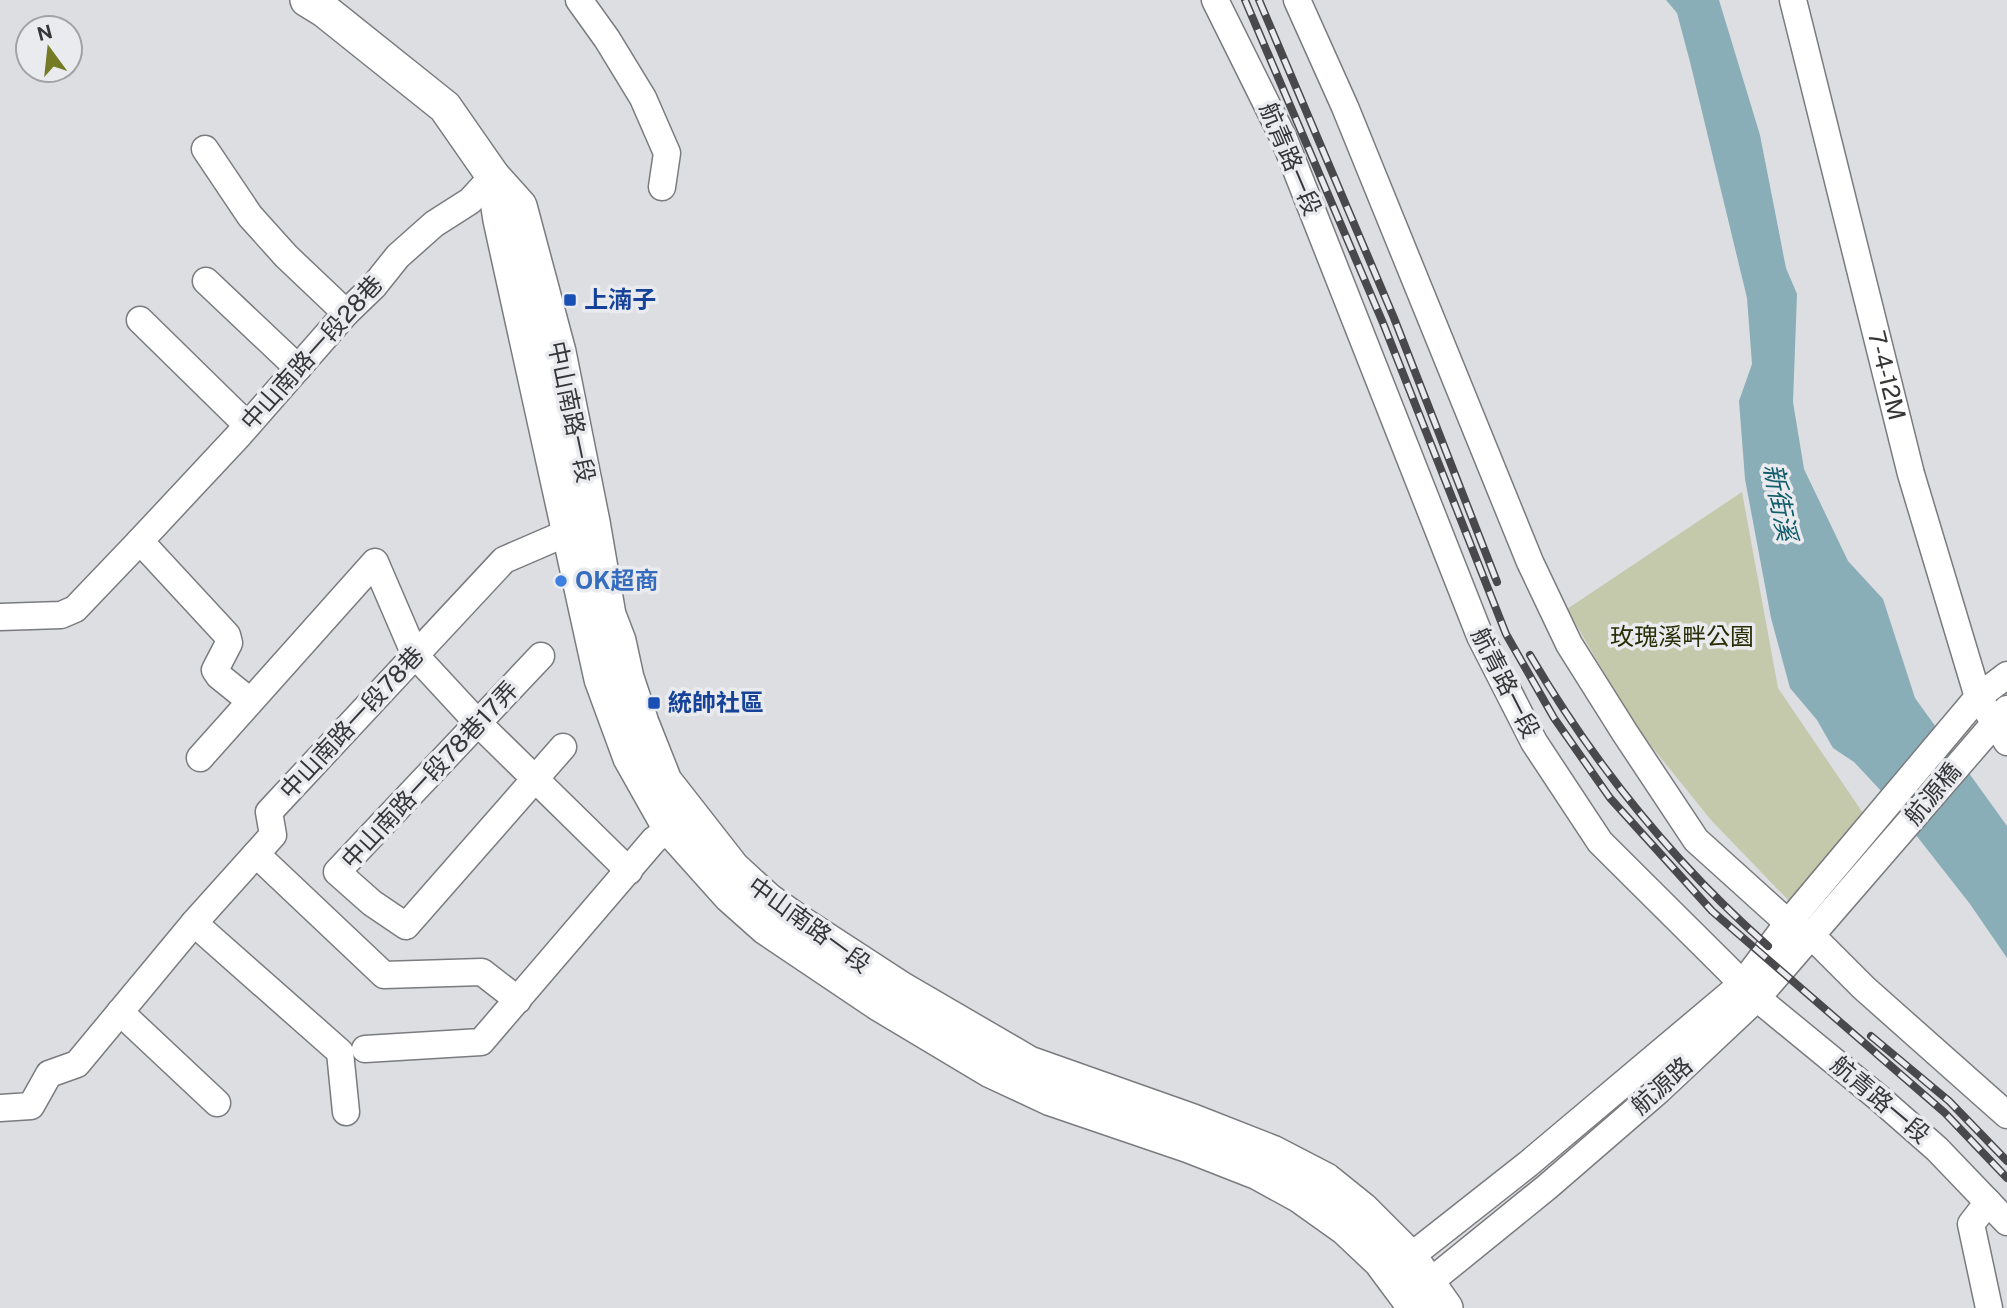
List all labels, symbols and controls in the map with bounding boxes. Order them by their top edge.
north arrow [14,14,84,84]
text: N [35,20,55,45]
street label: 航青路一段 [1255,98,1327,219]
street label: 中山南路一段28巷 [235,269,388,435]
place label: 上湳子 [584,285,656,313]
marker: 上湳子 [562,292,578,308]
street label: 7-4-12M [1863,328,1912,423]
street label: 中山南路一段 [543,338,601,485]
water label: 新街溪 [1758,461,1804,547]
place label: OK超商 [575,566,658,594]
marker: OK超商 [553,573,569,589]
park label: 玫瑰溪畔公園 [1610,622,1754,650]
street label: 航青路一段 [1466,623,1546,742]
street label: 中山南路一段78巷 [274,641,429,804]
street label: 中山南路一段78巷17弄 [335,675,523,874]
place label: 統帥社區 [668,688,764,716]
marker: 統帥社區 [646,695,662,711]
street label: 航源橋 [1898,757,1966,830]
street label: 中山南路一段 [743,871,876,978]
street label: 航青路一段 [1826,1050,1936,1149]
street label: 航源路 [1625,1051,1697,1120]

